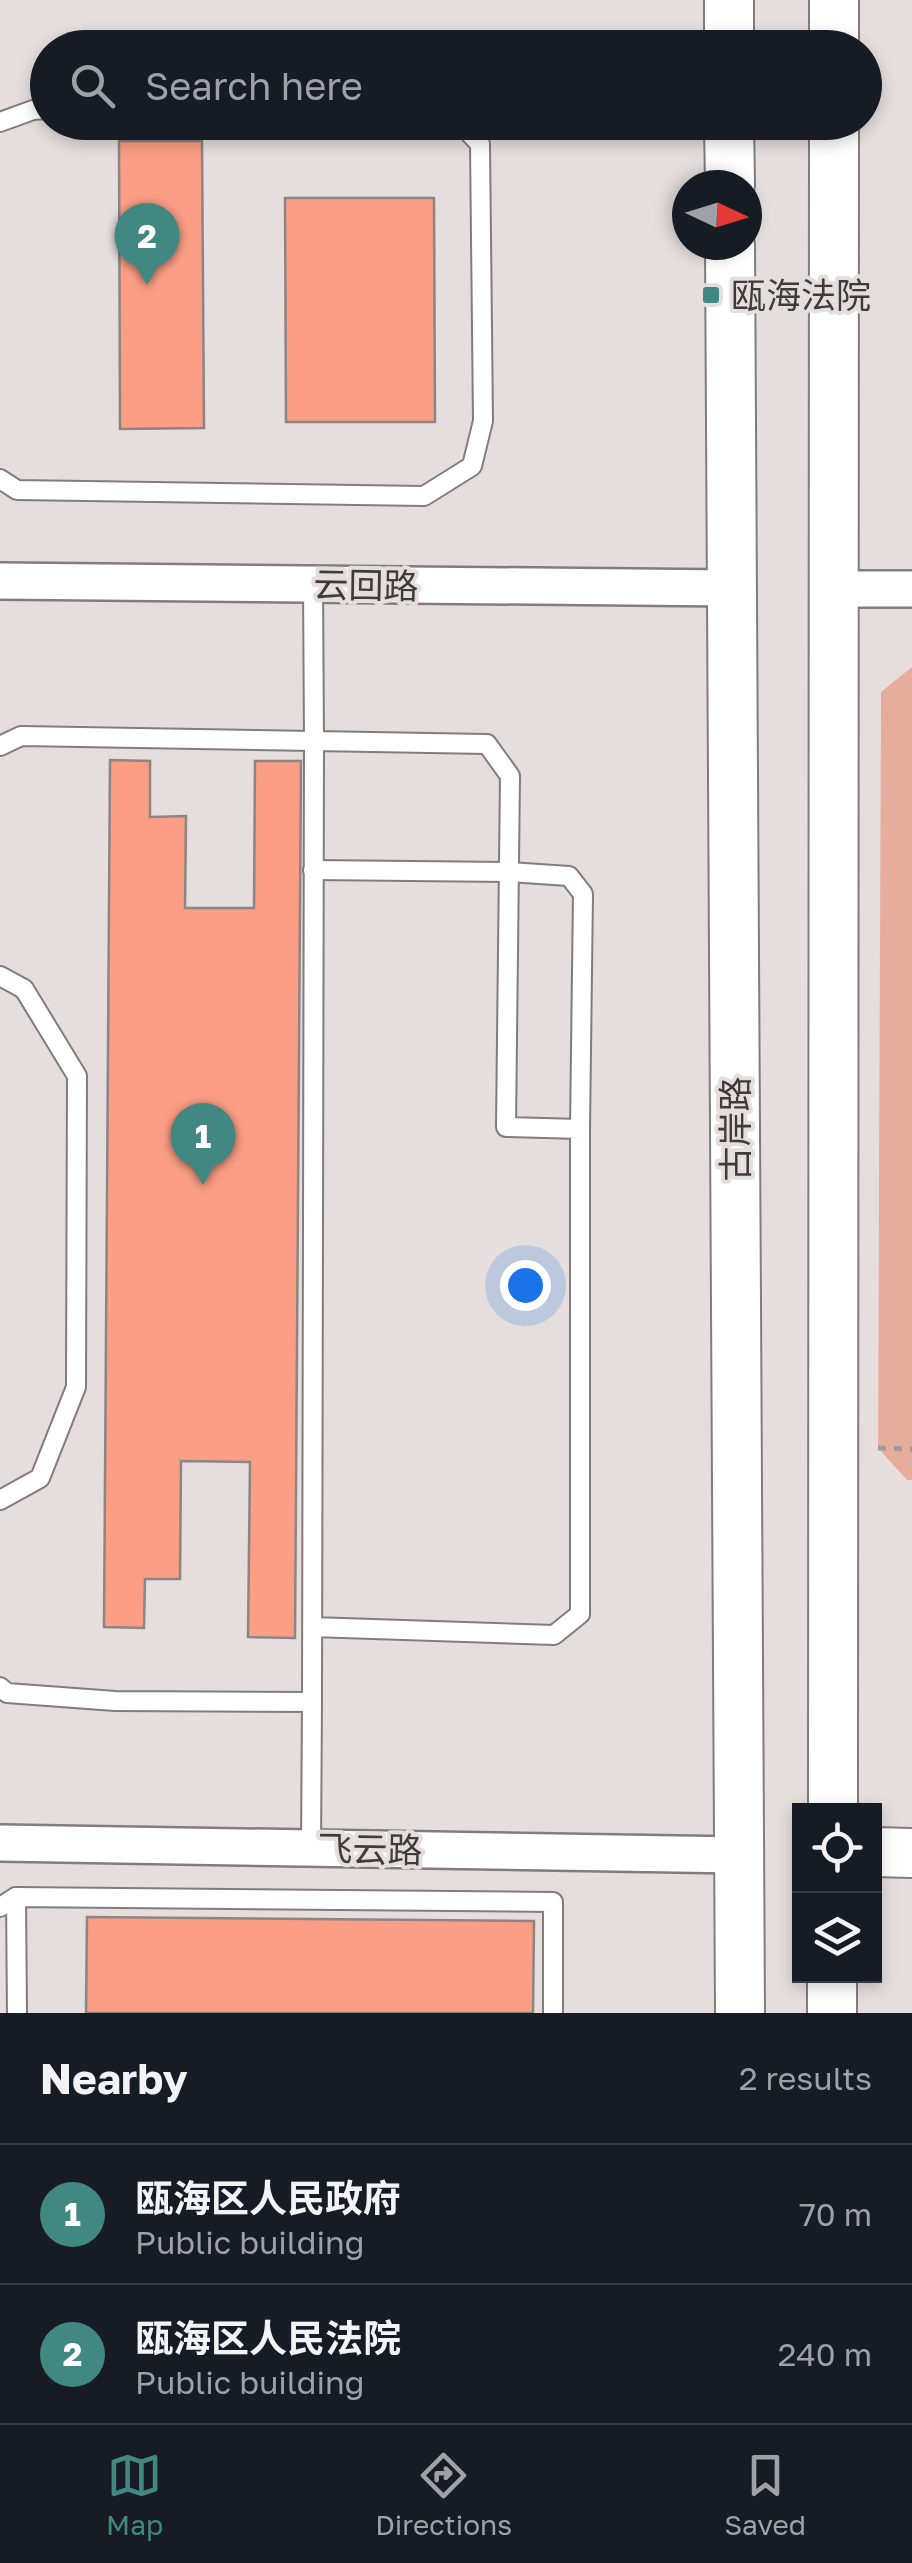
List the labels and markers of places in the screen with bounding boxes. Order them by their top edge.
pin: 2 [114,202,180,285]
place label: 瓯海法院 [731,274,871,316]
marker: 瓯海法院 [700,284,722,306]
pin: 1 [170,1102,236,1185]

